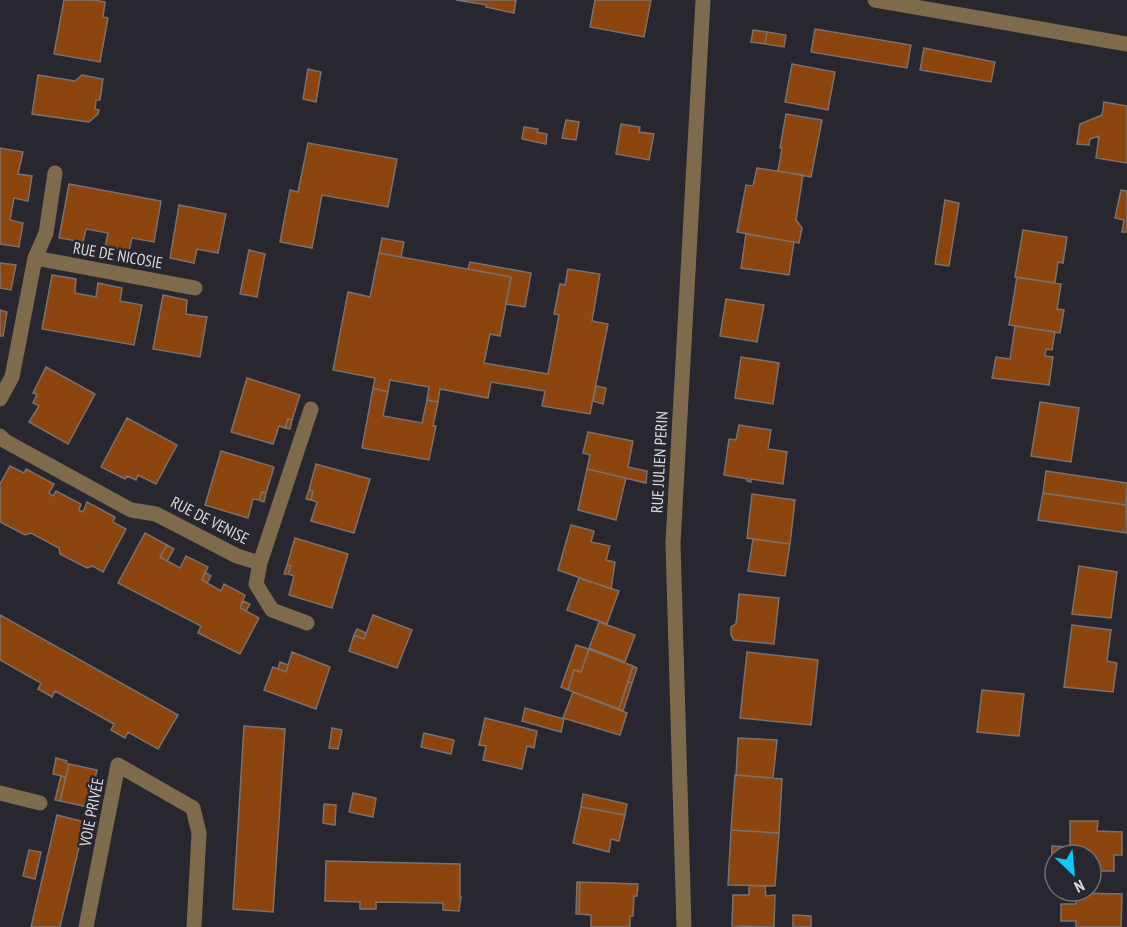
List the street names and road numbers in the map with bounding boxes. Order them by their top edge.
street label: RUE DE NICOSIE [72,237,164,273]
street label: RUE JULIEN PERIN [646,411,672,513]
street label: RUE DE VENISE [168,492,252,548]
street label: VOIE PRIVÉE [74,776,107,849]

